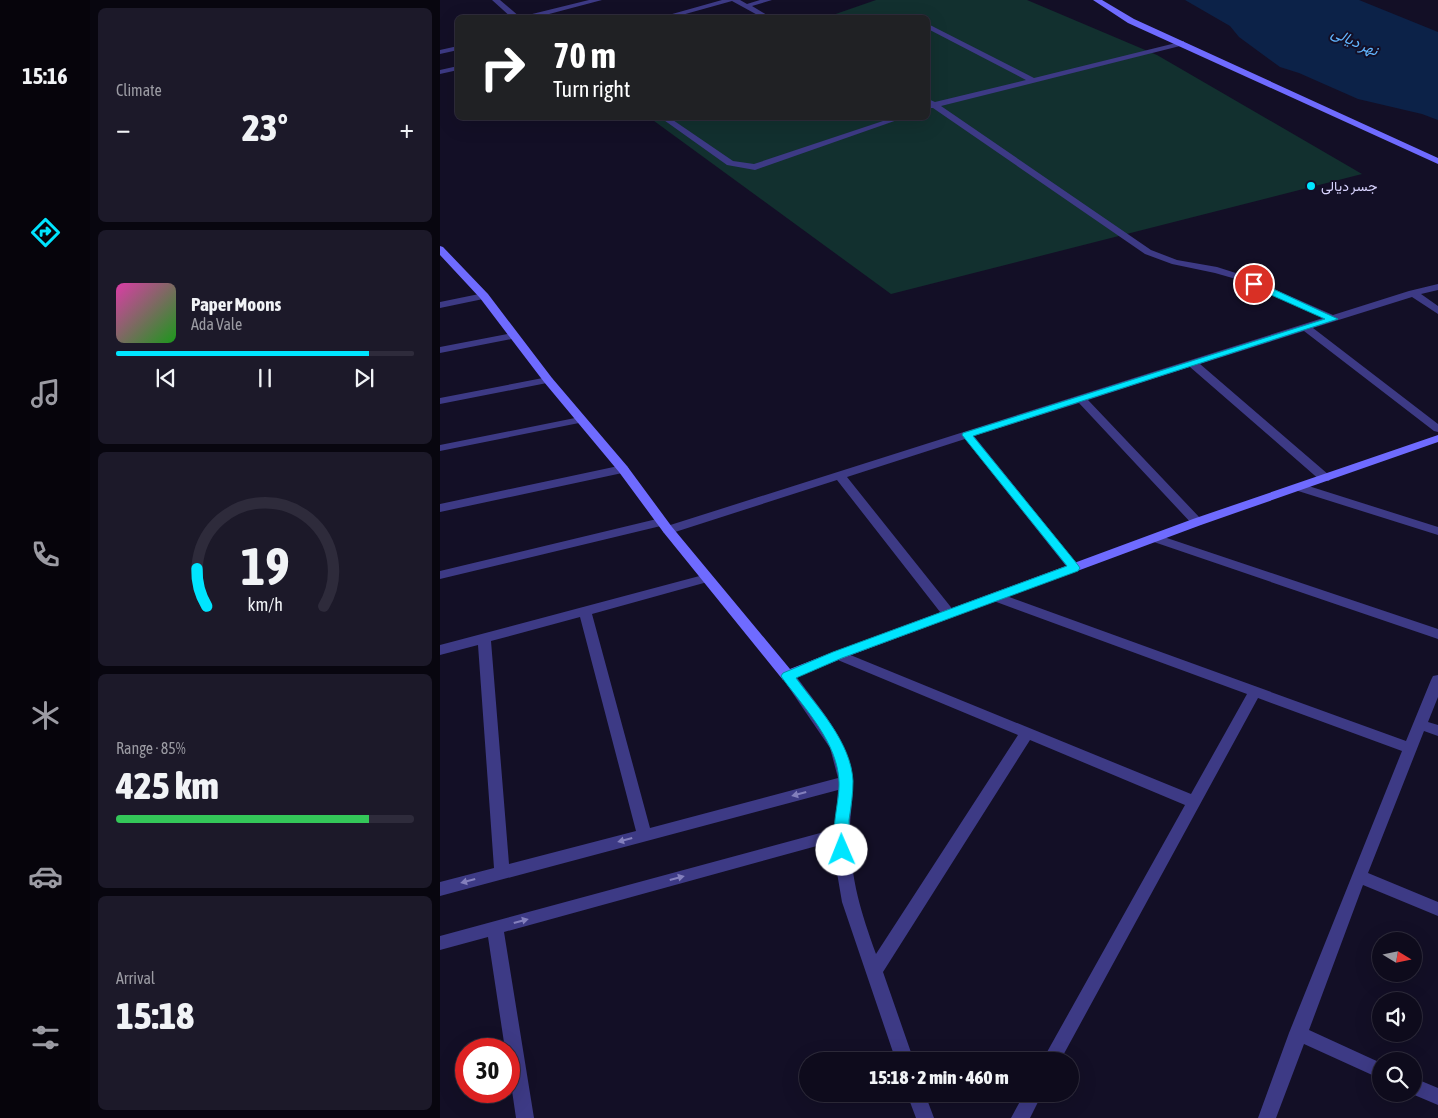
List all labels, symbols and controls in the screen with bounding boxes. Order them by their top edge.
water label: نهر ديالى [1329,23,1382,60]
icon: right [470,35,535,100]
text: 70 m [553,35,616,75]
text: 15:16 [22,63,68,89]
text: Turn right [553,76,630,102]
text: Climate [116,81,162,99]
text: 23° [242,106,288,149]
text: − [116,112,131,144]
text: + [399,112,414,144]
place label: جسر ديالى [1321,178,1377,195]
marker: جسر ديالى [1305,180,1317,192]
icon: directions [28,215,63,250]
pin [1233,263,1275,305]
icon: arrive [1240,270,1268,298]
text: Paper Moons [191,293,281,315]
text: Ada Vale [191,315,242,333]
icon: previous [152,364,180,392]
icon: pause [251,364,279,392]
icon: next [350,364,378,392]
icon: music [28,376,63,411]
text: 19 [241,536,289,596]
icon: phone [28,537,63,572]
text: km/h [247,594,283,615]
icon: climate [28,698,63,733]
text: Range · 85% [116,739,186,757]
text: 425 km [116,764,219,807]
one-way arrow [791,790,806,798]
position arrow [815,823,867,875]
one-way arrow [617,836,632,844]
icon: car [28,859,63,894]
one-way arrow [670,874,685,882]
one-way arrow [460,878,475,886]
one-way arrow [513,917,528,925]
north arrow [1372,932,1422,982]
map controls [1372,932,1422,1102]
text: Arrival [116,969,155,987]
button: sound [1372,992,1422,1042]
text: 15:18 [116,994,194,1037]
icon: filters [28,1020,63,1055]
speed limit sign: 30 [455,1038,520,1103]
button: search [1372,1052,1422,1102]
text: 15:18 · 2 min · 460 m [869,1066,1009,1088]

